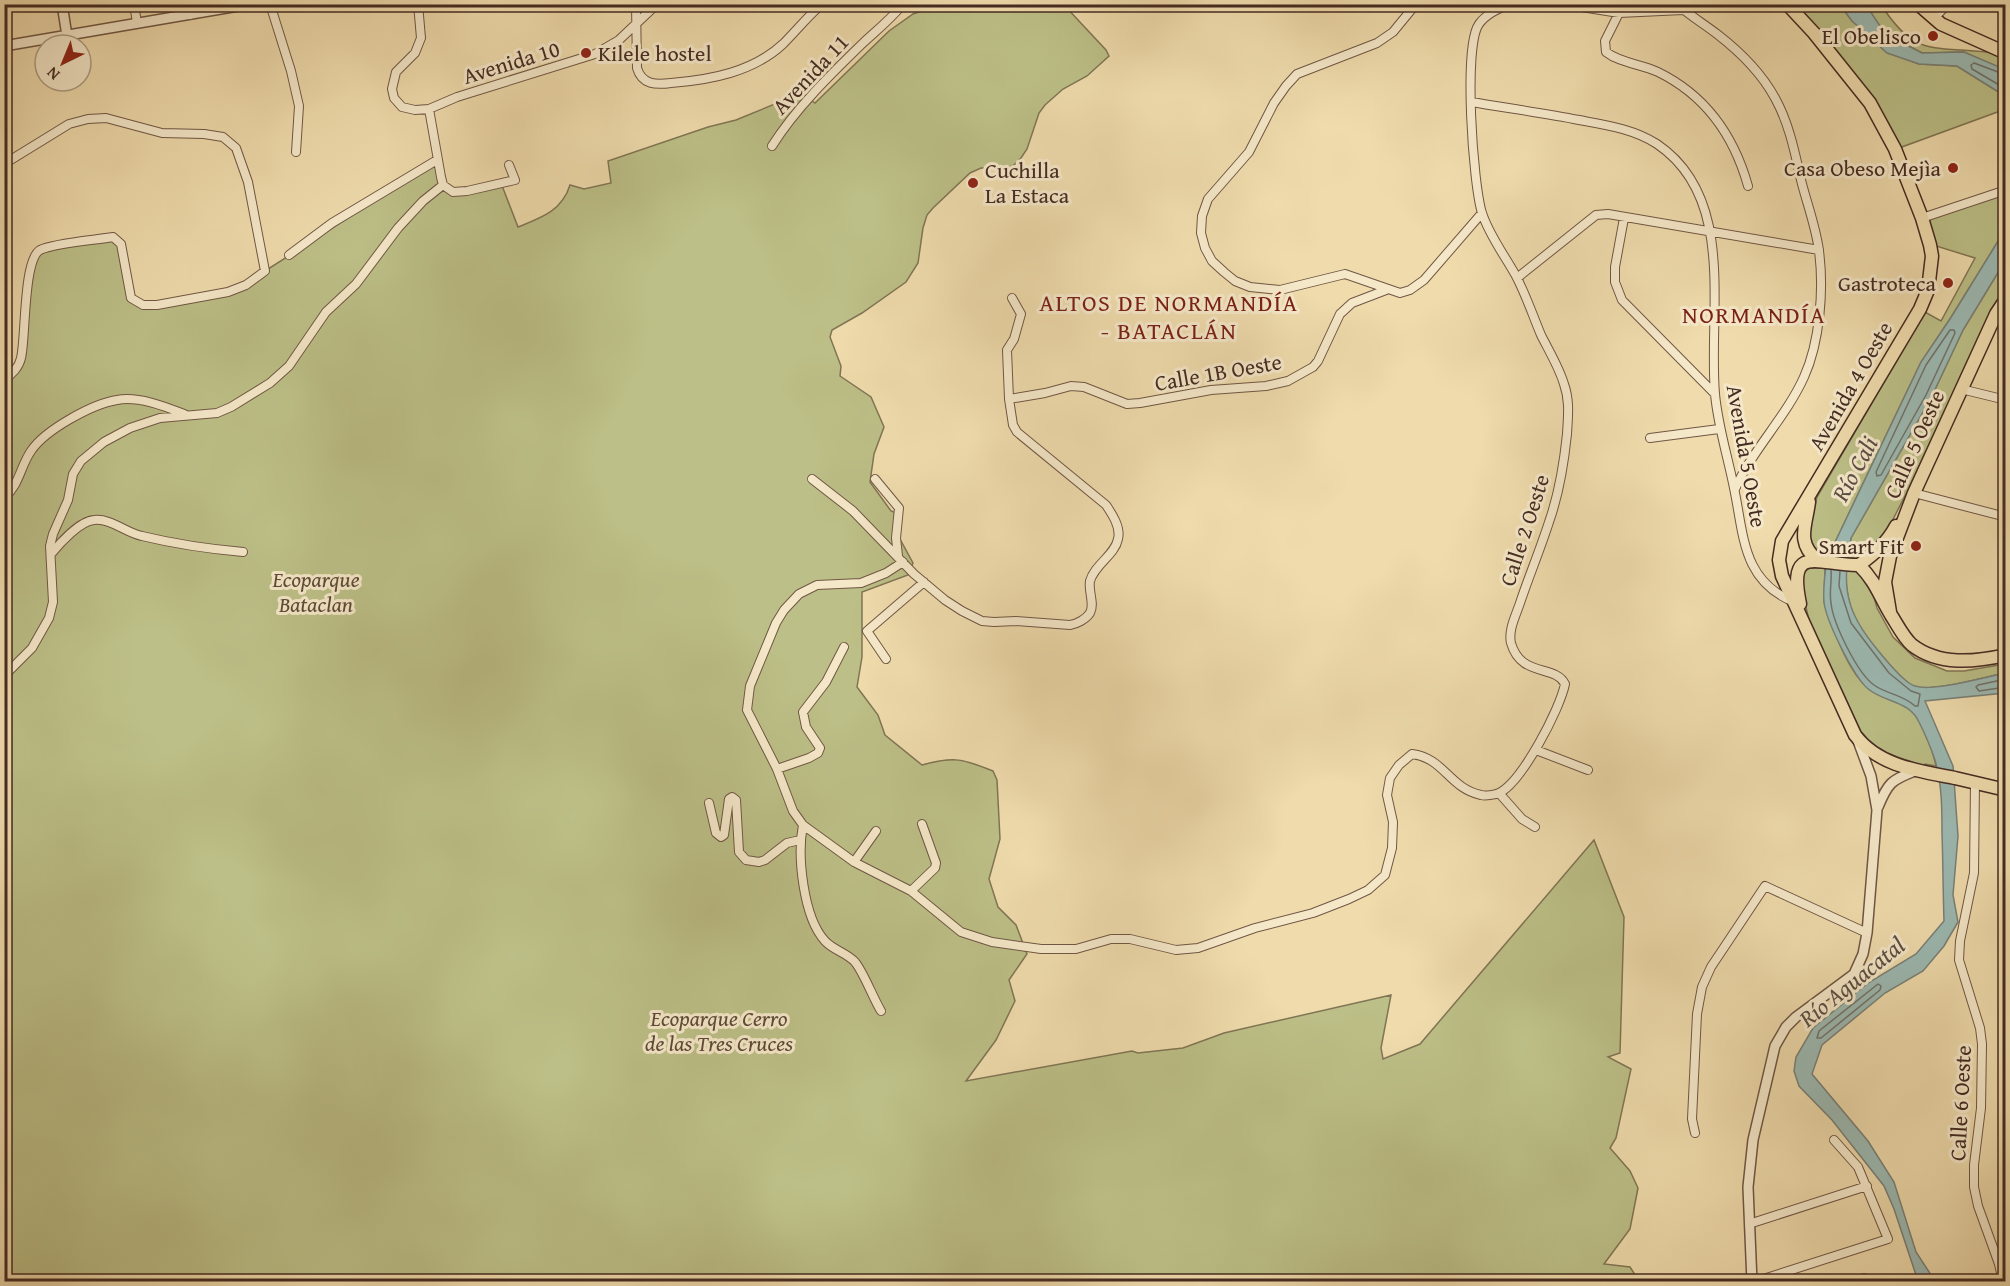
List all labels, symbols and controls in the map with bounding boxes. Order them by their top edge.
place label: El Obelisco [1822,20,1921,52]
street label: Avenida 11 [764,27,856,121]
marker: El Obelisco [1926,29,1940,43]
street label: Avenida 10 [459,32,563,92]
north arrow [33,33,93,93]
place label: Kilele hostel [598,37,712,69]
marker: Kilele hostel [579,46,593,60]
text: N [40,61,65,86]
place label: Casa Obeso Mejìa [1784,152,1942,184]
place label: Cuchilla La Estaca [985,154,1070,211]
marker: Casa Obeso Mejìa [1946,161,1960,175]
marker: Cuchilla La Estaca [966,176,980,190]
place label: Gastroteca [1838,267,1937,299]
marker: Gastroteca [1941,276,1955,290]
district label: ALTOS DE NORMANDÍA - BATACLÁN [1039,285,1299,348]
district label: NORMANDÍA [1682,297,1826,332]
street label: Avenida 4 Oeste [1800,315,1900,457]
street label: Calle 1B Oeste [1152,345,1284,399]
street label: Avenida 5 Oeste [1719,382,1775,530]
street label: Calle 5 Oeste [1876,385,1952,503]
water label: Río Cali [1822,430,1886,508]
street label: Calle 2 Oeste [1491,470,1557,590]
place label: Smart Fit [1819,530,1904,562]
marker: Smart Fit [1909,539,1923,553]
park label: Ecoparque Bataclan [271,563,360,620]
water label: Río Aguacatal [1790,928,1912,1036]
park label: Ecoparque Cerro de las Tres Cruces [645,1002,793,1059]
street label: Calle 6 Oeste [1941,1044,1979,1162]

